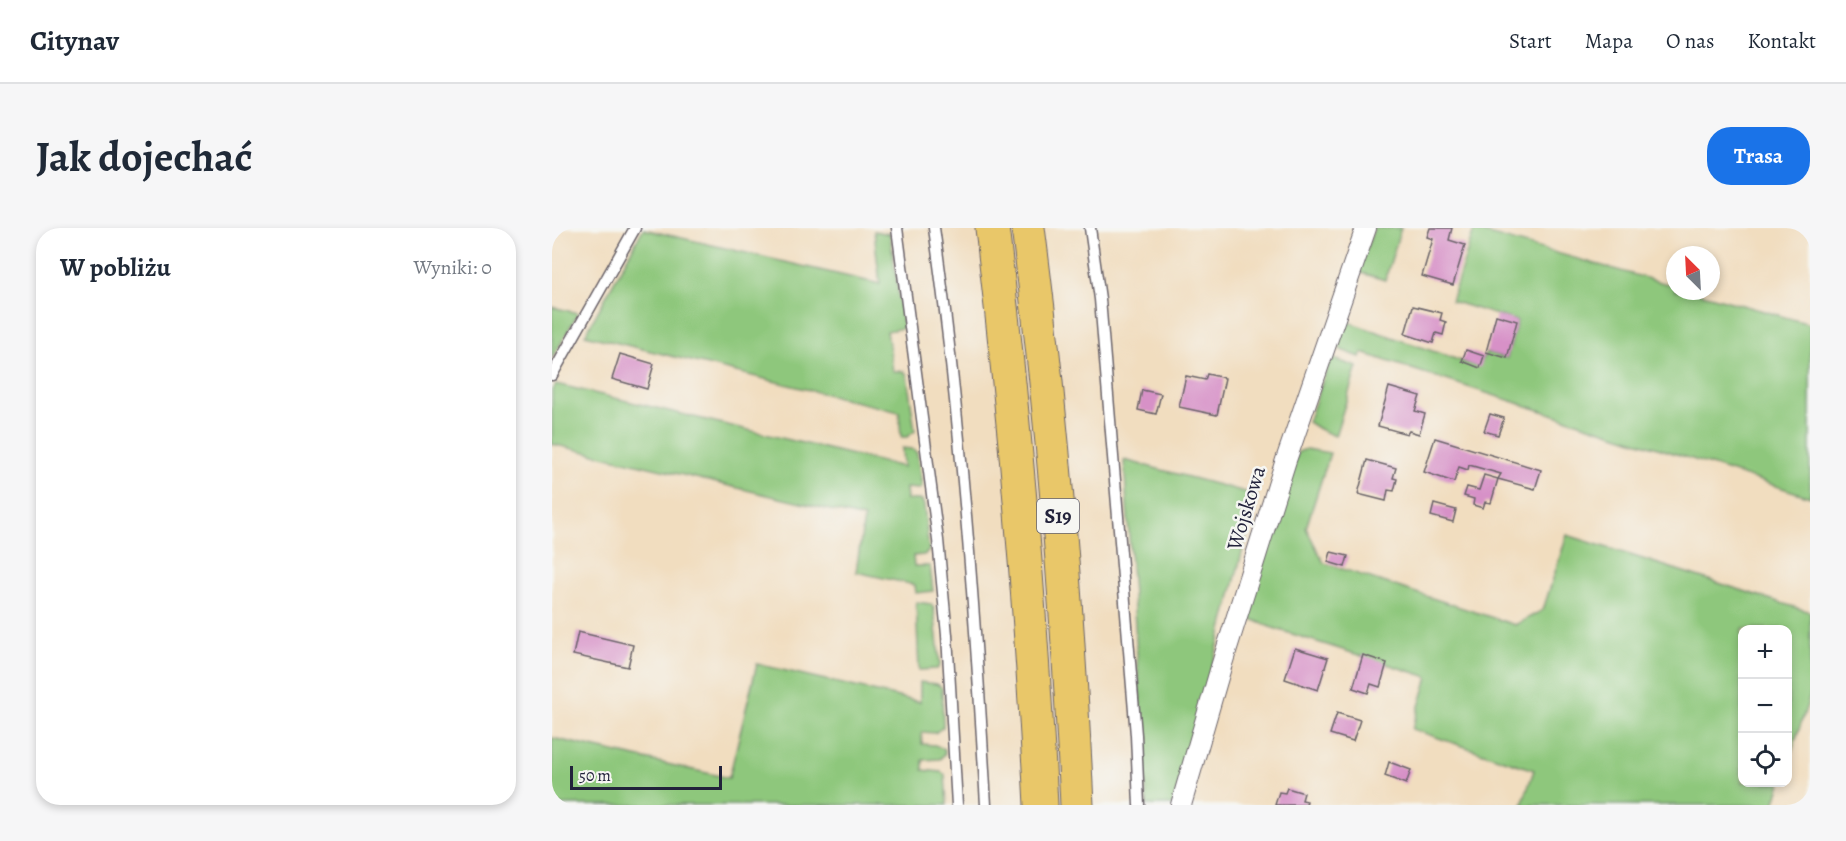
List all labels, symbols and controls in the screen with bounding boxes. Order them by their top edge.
text: Citynav [30,22,119,60]
text: Start [1509,27,1552,55]
text: Mapa [1585,27,1633,55]
text: O nas [1666,27,1714,55]
text: Kontakt [1747,27,1816,55]
button: Trasa [1707,127,1810,185]
text: Jak dojechać [36,128,253,185]
north arrow [1666,246,1720,300]
text: W pobliżu [60,250,171,285]
text: Wyniki: 0 [413,254,492,281]
street label: Wojskowa [1220,462,1272,554]
road number: S19 [1037,499,1079,533]
map controls [1738,625,1792,787]
button: + [1738,625,1792,679]
button: − [1738,679,1792,733]
button: locate [1738,733,1792,787]
scale bar [570,763,722,790]
text: 50 m [579,765,611,787]

